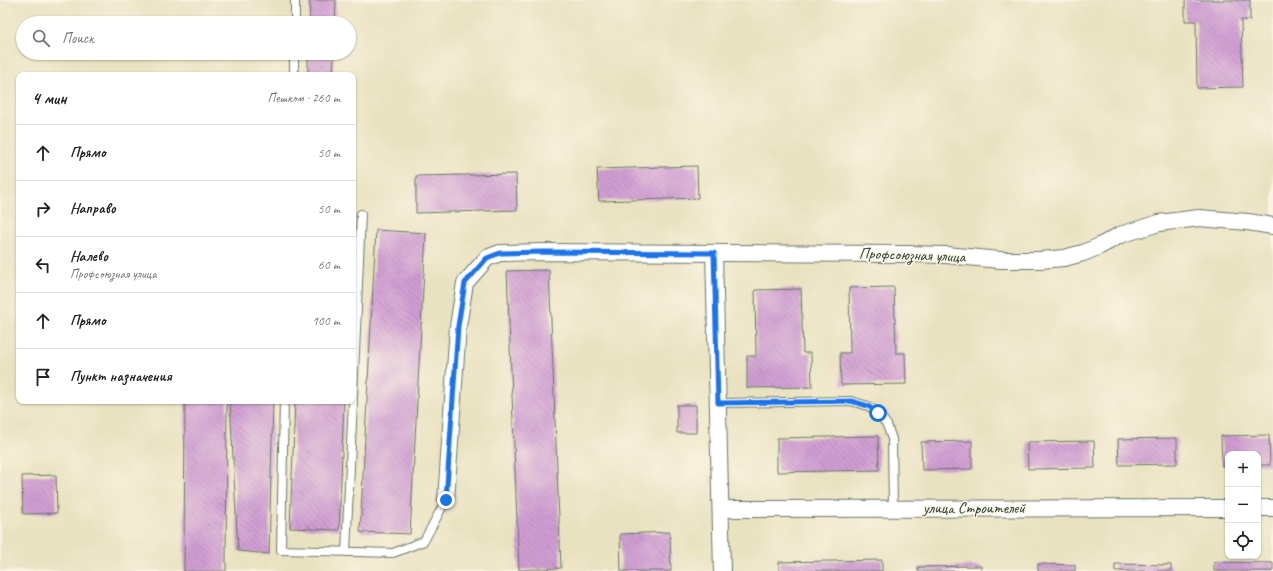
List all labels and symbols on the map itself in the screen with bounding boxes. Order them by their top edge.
street label: Профсоюзная улица [859,243,967,267]
route start [869,404,887,422]
route end [437,491,455,509]
street label: улица Строителей [922,498,1026,518]

